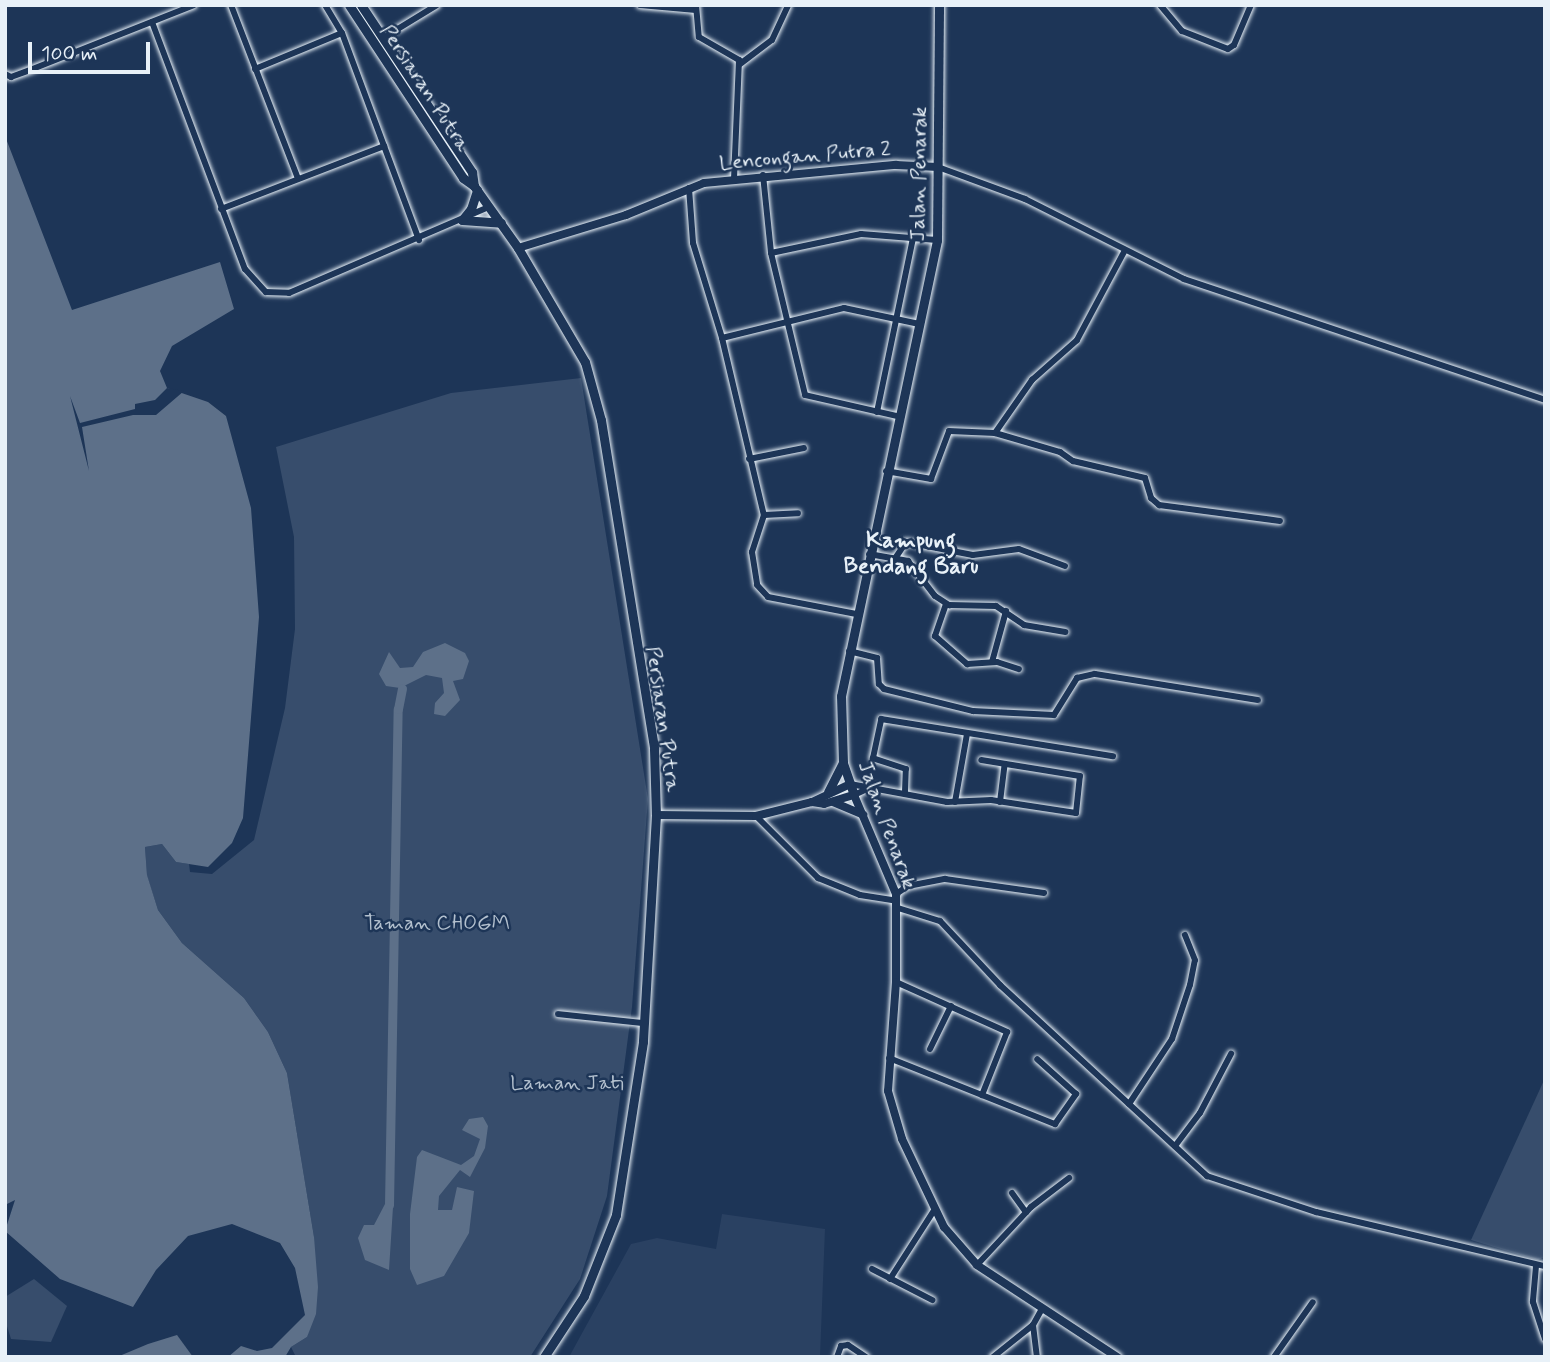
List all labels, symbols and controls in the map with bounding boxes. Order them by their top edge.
street label: Persiaran Putra [376,22,474,154]
scale bar [32,28,154,72]
text: 100 m [41,40,97,68]
street label: Jalan Penarak [905,106,933,242]
street label: Lencongan Putra 2 [718,136,892,176]
district label: Kampung Bendang Baru [844,527,978,581]
street label: Persiaran Putra [641,647,685,791]
street label: Jalan Penarak [852,757,922,893]
park label: Taman CHOGM [364,910,510,936]
park label: Laman Jati [511,1070,623,1096]

